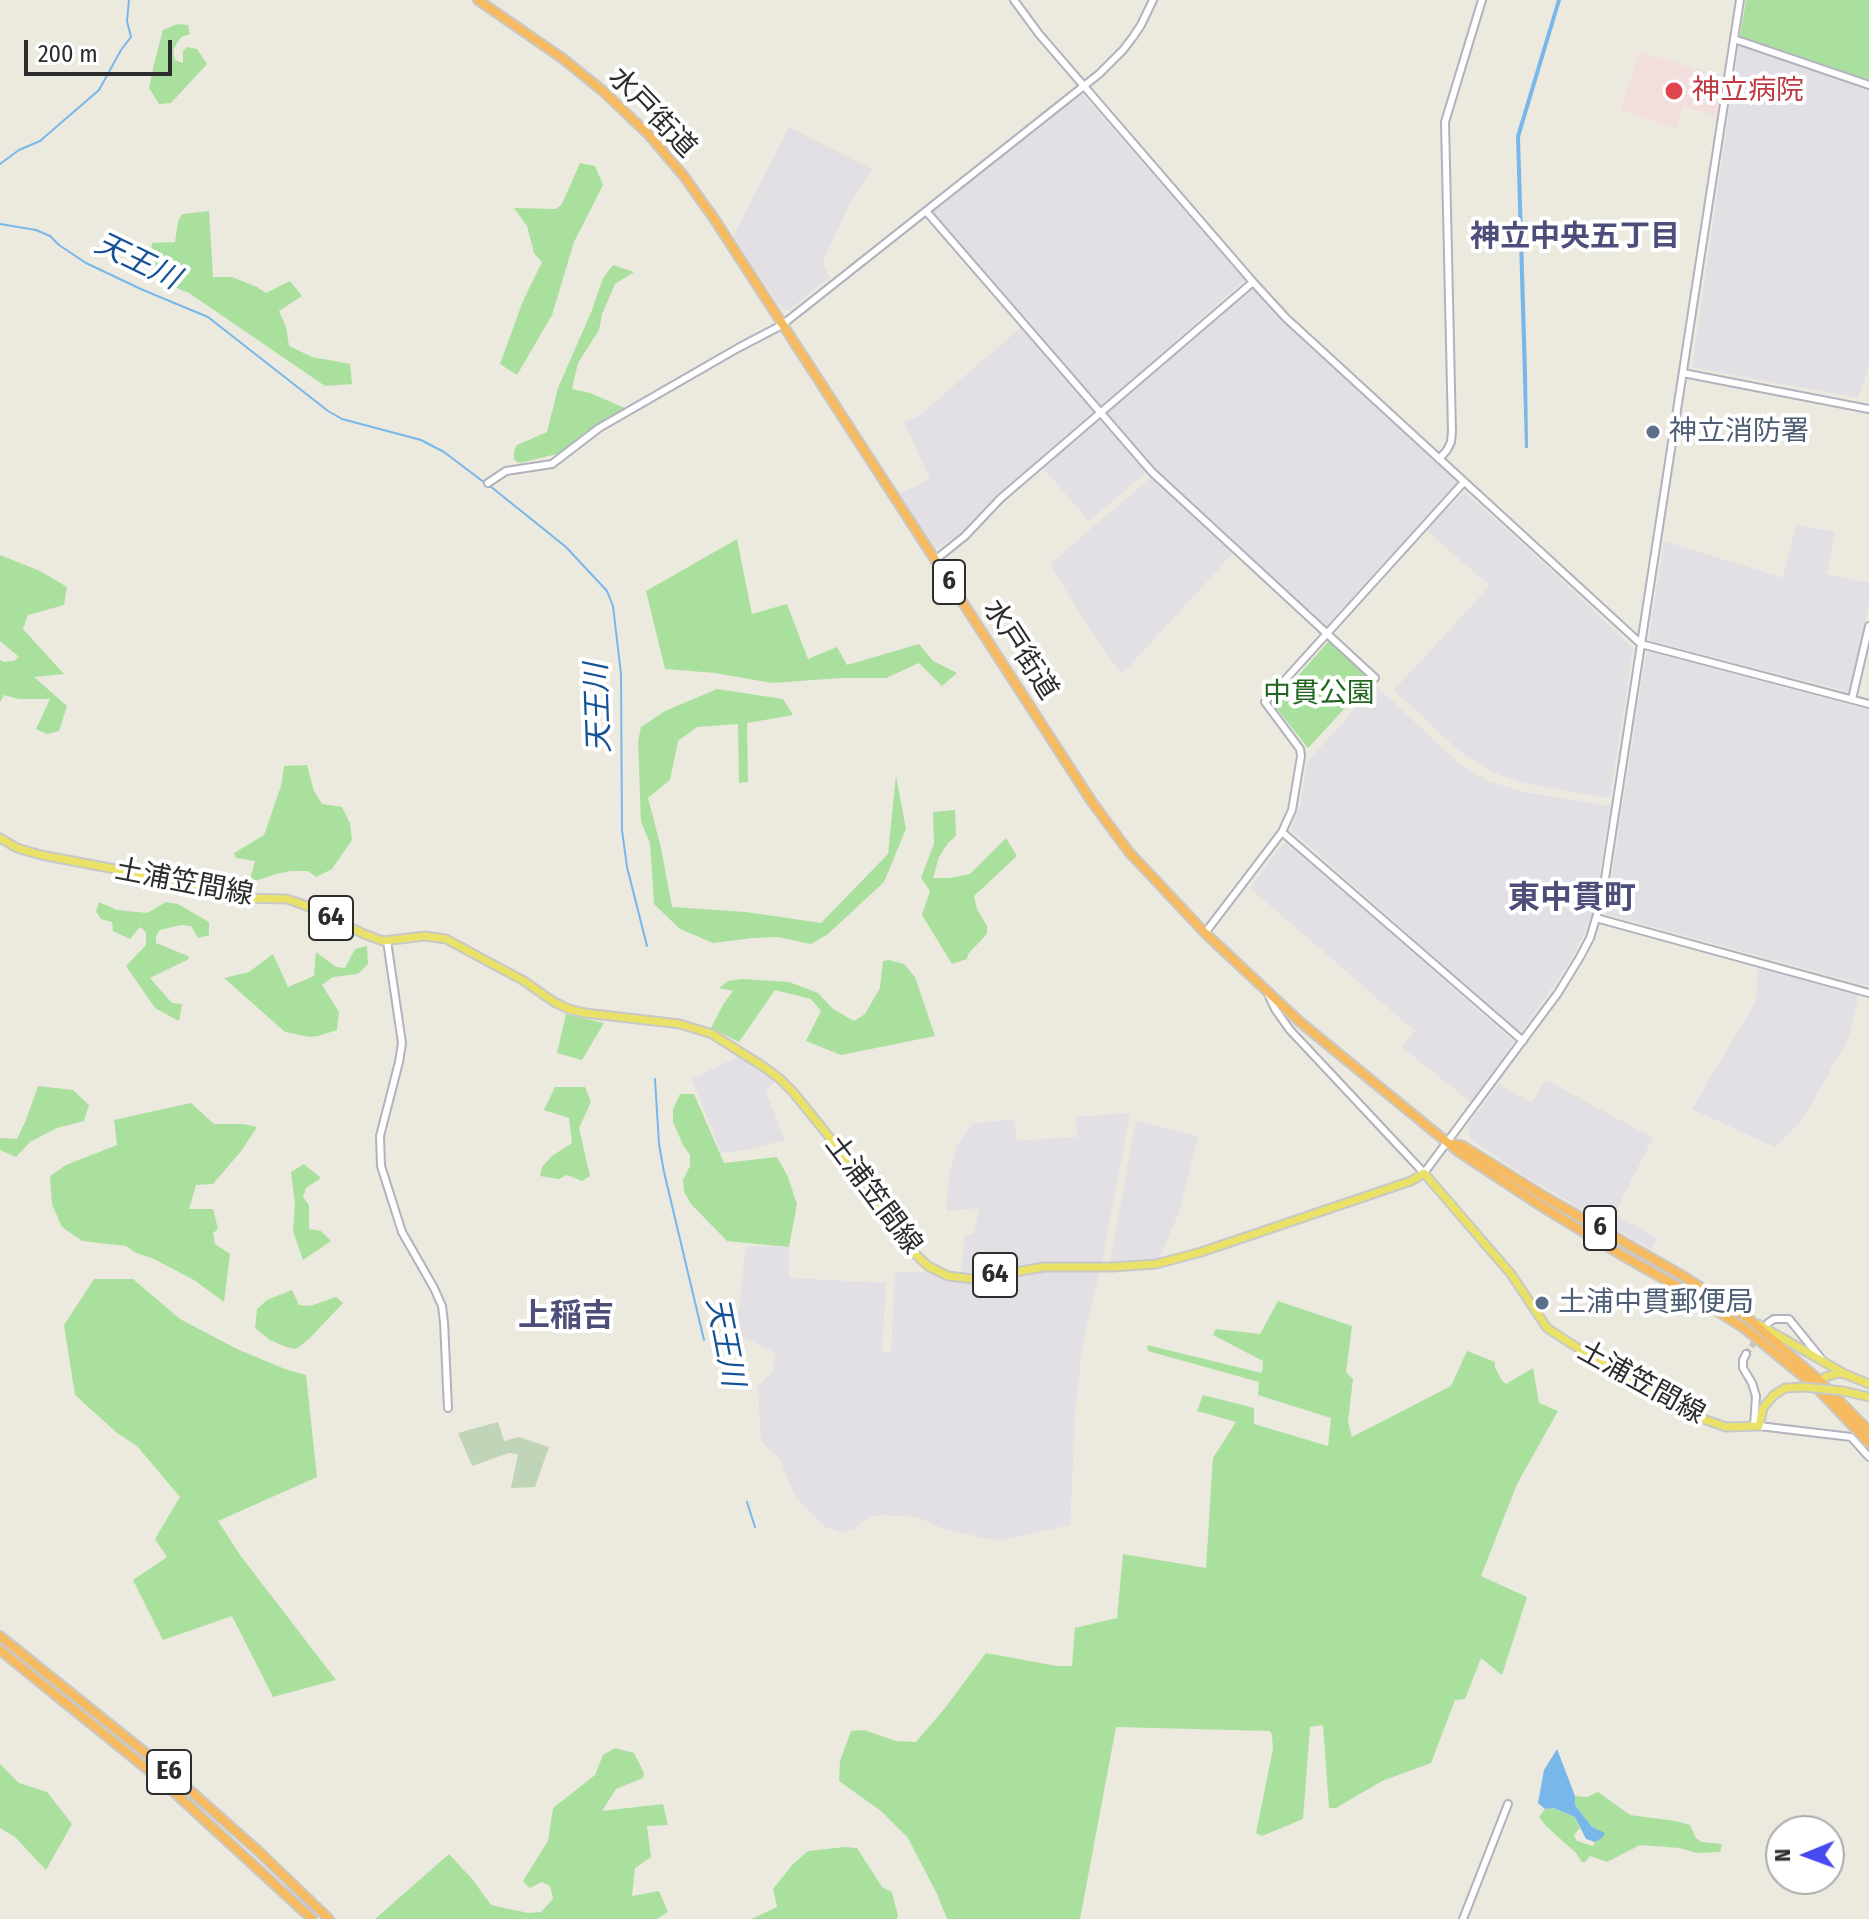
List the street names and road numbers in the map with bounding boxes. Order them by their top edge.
street label: 水戸街道 [601,61,703,165]
road number: 6 [933,560,965,604]
street label: 水戸街道 [975,594,1065,706]
street label: 土浦笠間線 [112,853,256,913]
road number: 64 [309,896,353,940]
street label: 土浦笠間線 [817,1129,929,1261]
road number: 6 [1584,1206,1616,1250]
road number: 64 [973,1253,1017,1297]
street label: 土浦笠間線 [1572,1334,1710,1432]
road number: E6 [147,1750,191,1794]

